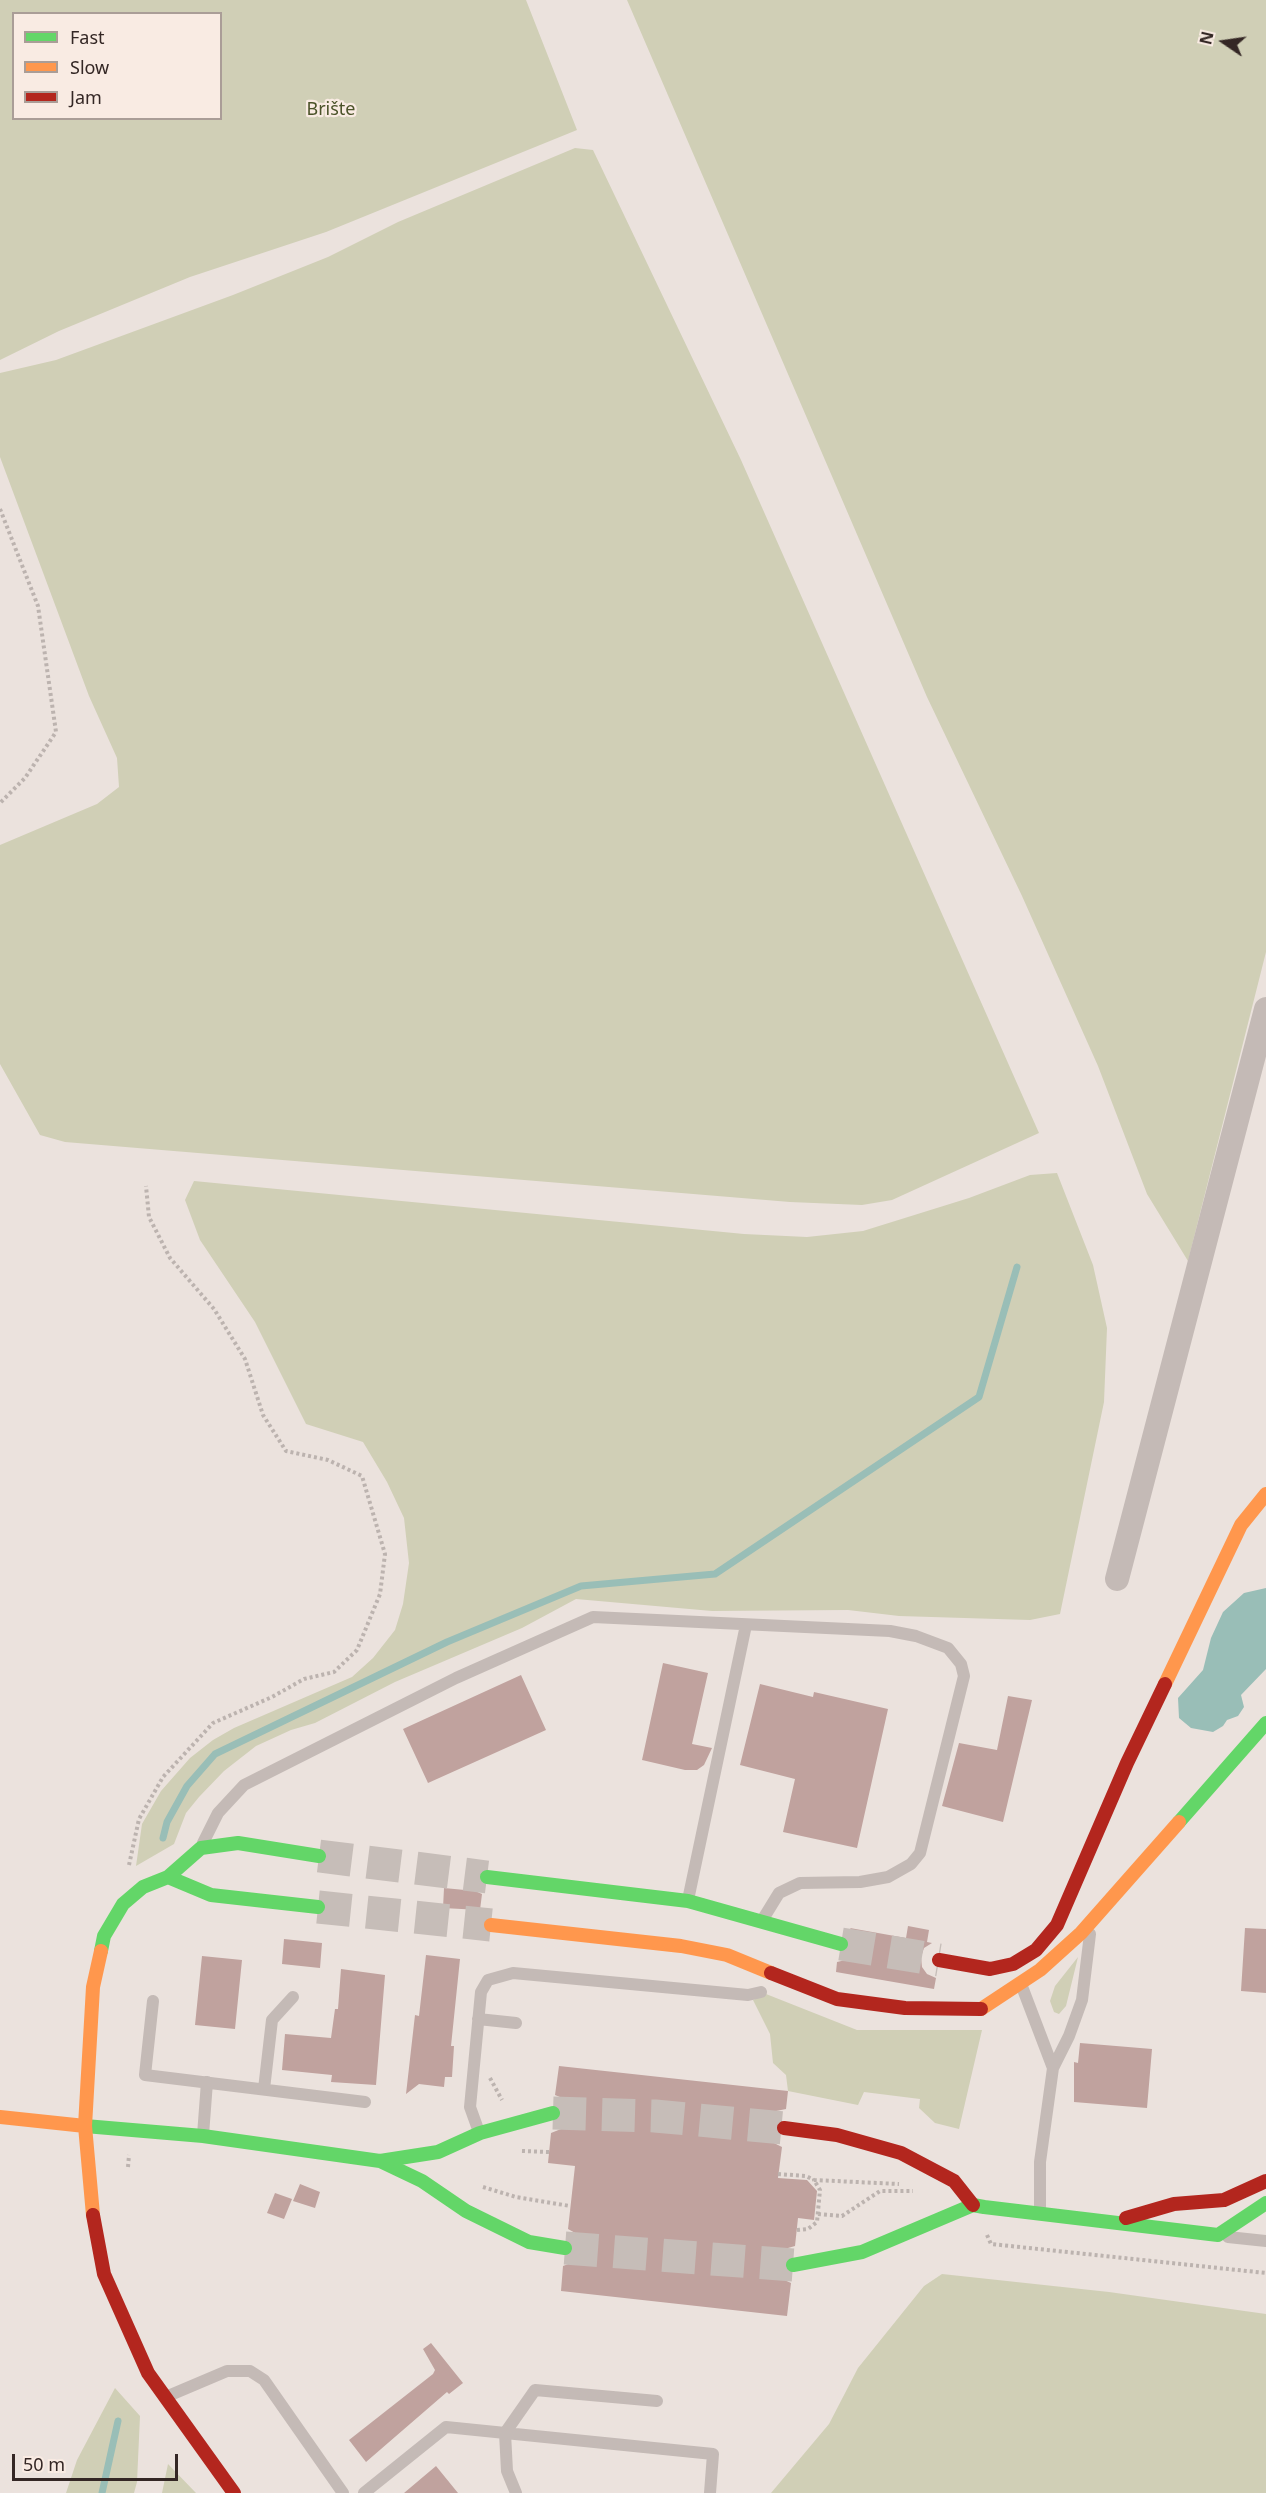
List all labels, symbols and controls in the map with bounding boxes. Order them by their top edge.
legend [12,12,222,120]
north arrow [1194,12,1254,72]
text: Fast [70,25,105,49]
text: N [1194,29,1219,47]
text: Slow [70,55,109,79]
text: Jam [70,85,102,109]
park label: Brište [306,99,356,121]
scale bar [15,2442,182,2480]
text: 50 m [23,2452,65,2476]

